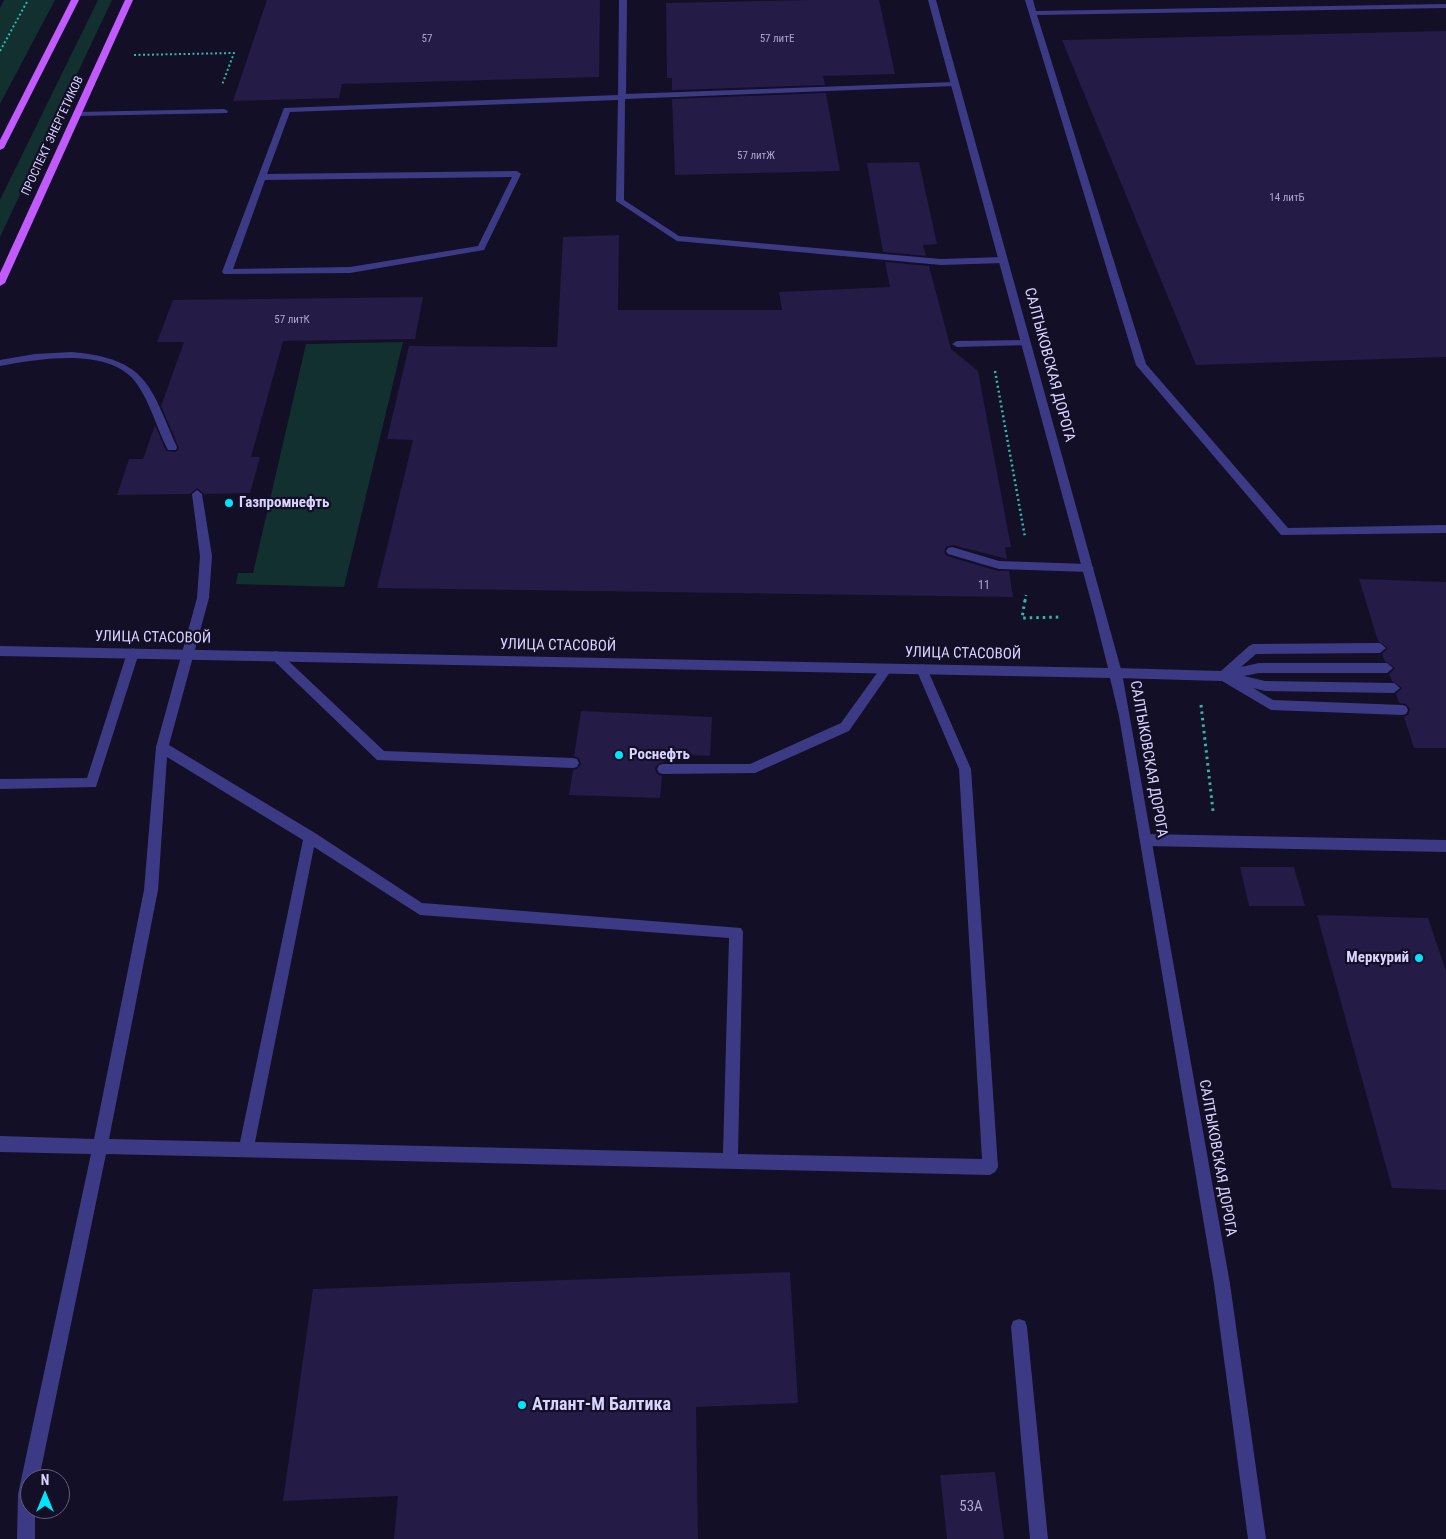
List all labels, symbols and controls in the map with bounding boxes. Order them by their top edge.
house number: 57 [422,32,432,46]
house number: 57 литЕ [760,32,794,46]
street label: ПРОСПЕКТ ЭНЕРГЕТИКОВ [19,74,87,198]
house number: 57 литЖ [737,149,775,163]
house number: 14 литБ [1269,191,1305,205]
street label: САЛТЫКОВСКАЯ ДОРОГА [1020,286,1078,444]
house number: 57 литК [274,313,310,327]
place label: Газпромнефть [239,494,329,512]
marker: Газпромнефть [223,497,235,509]
house number: 11 [978,579,990,593]
street label: УЛИЦА СТАСОВОЙ [95,628,211,648]
street label: УЛИЦА СТАСОВОЙ [500,636,616,656]
street label: УЛИЦА СТАСОВОЙ [905,644,1021,664]
street label: САЛТЫКОВСКАЯ ДОРОГА [1125,679,1171,839]
place label: Роснефть [629,746,690,764]
marker: Роснефть [613,749,625,761]
place label: Меркурий [1346,949,1409,967]
marker: Меркурий [1413,952,1425,964]
street label: САЛТЫКОВСКАЯ ДОРОГА [1194,1078,1240,1238]
place label: Атлант-М Балтика [532,1394,671,1416]
marker: Атлант-М Балтика [516,1399,528,1411]
north arrow [20,1469,70,1519]
text: N [41,1472,49,1488]
house number: 53А [959,1498,983,1516]

